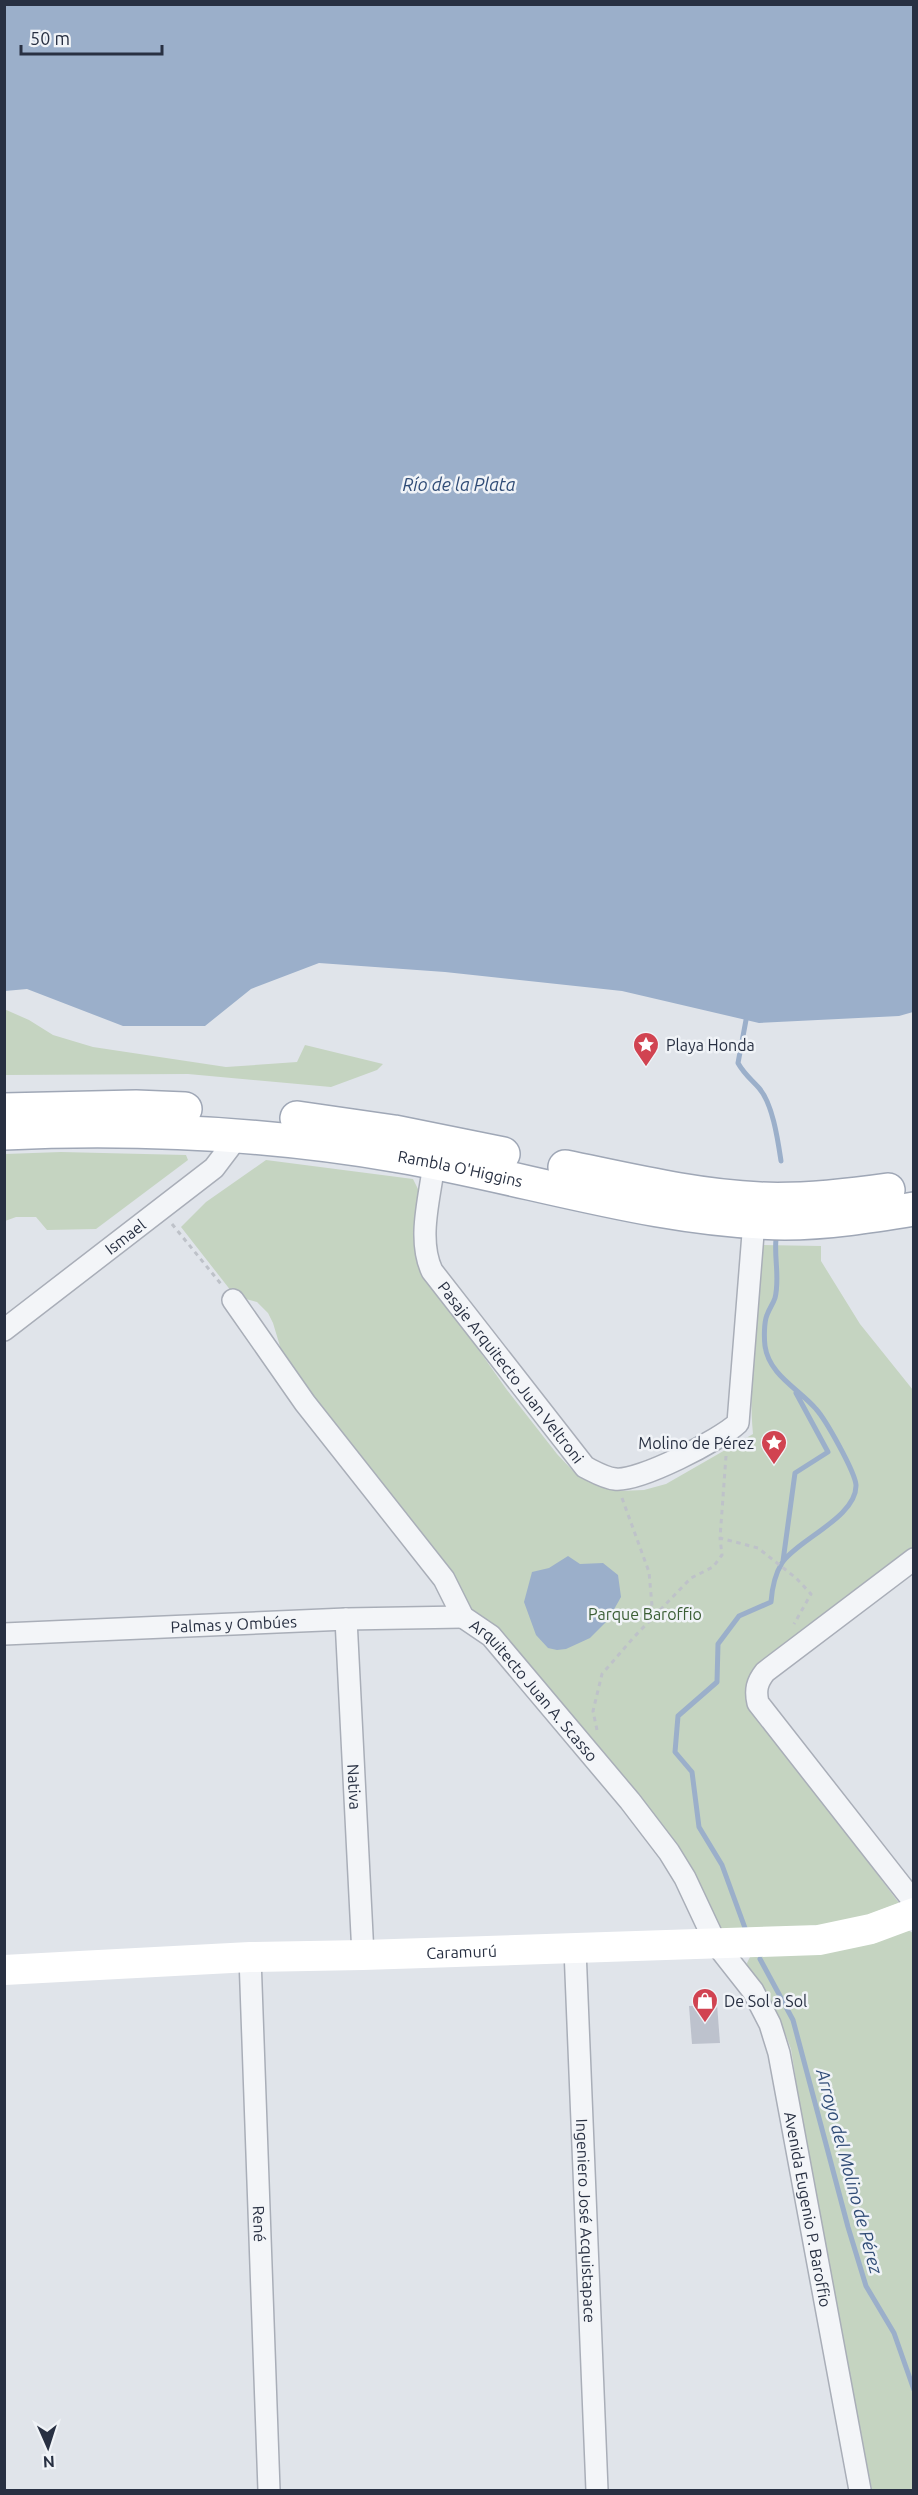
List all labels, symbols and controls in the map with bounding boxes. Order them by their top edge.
scale bar [21,18,162,56]
text: 50 m [30,28,70,48]
water label: Río de la Plata [402,474,516,494]
place icon: Playa Honda [631,1030,661,1068]
place label: Playa Honda [666,1036,755,1054]
street label: Rambla O'Higgins [397,1147,524,1190]
street label: Ismael [101,1215,149,1258]
street label: Pasaje Arquitecto Juan Veltroni [435,1278,587,1467]
place icon: Molino de Pérez [759,1428,789,1466]
place label: Molino de Pérez [638,1434,754,1452]
park label: Parque Baroffio [588,1605,702,1623]
street label: Palmas y Ombúes [170,1612,297,1636]
street label: Arquitecto Juan A. Scasso [466,1615,602,1765]
street label: Nativa [344,1763,365,1810]
street label: Caramurú [426,1942,497,1962]
shop icon: De Sol a Sol [690,1986,720,2024]
place label: De Sol a Sol [724,1992,807,2010]
water label: Arroyo del Molino de Pérez [813,2066,887,2276]
street label: Avenida Eugenio P. Baroffio [781,2110,835,2309]
street label: Ingeniero José Acquistapace [573,2118,599,2323]
street label: René [250,2205,269,2243]
north arrow [18,2417,78,2477]
text: N [42,2453,55,2471]

